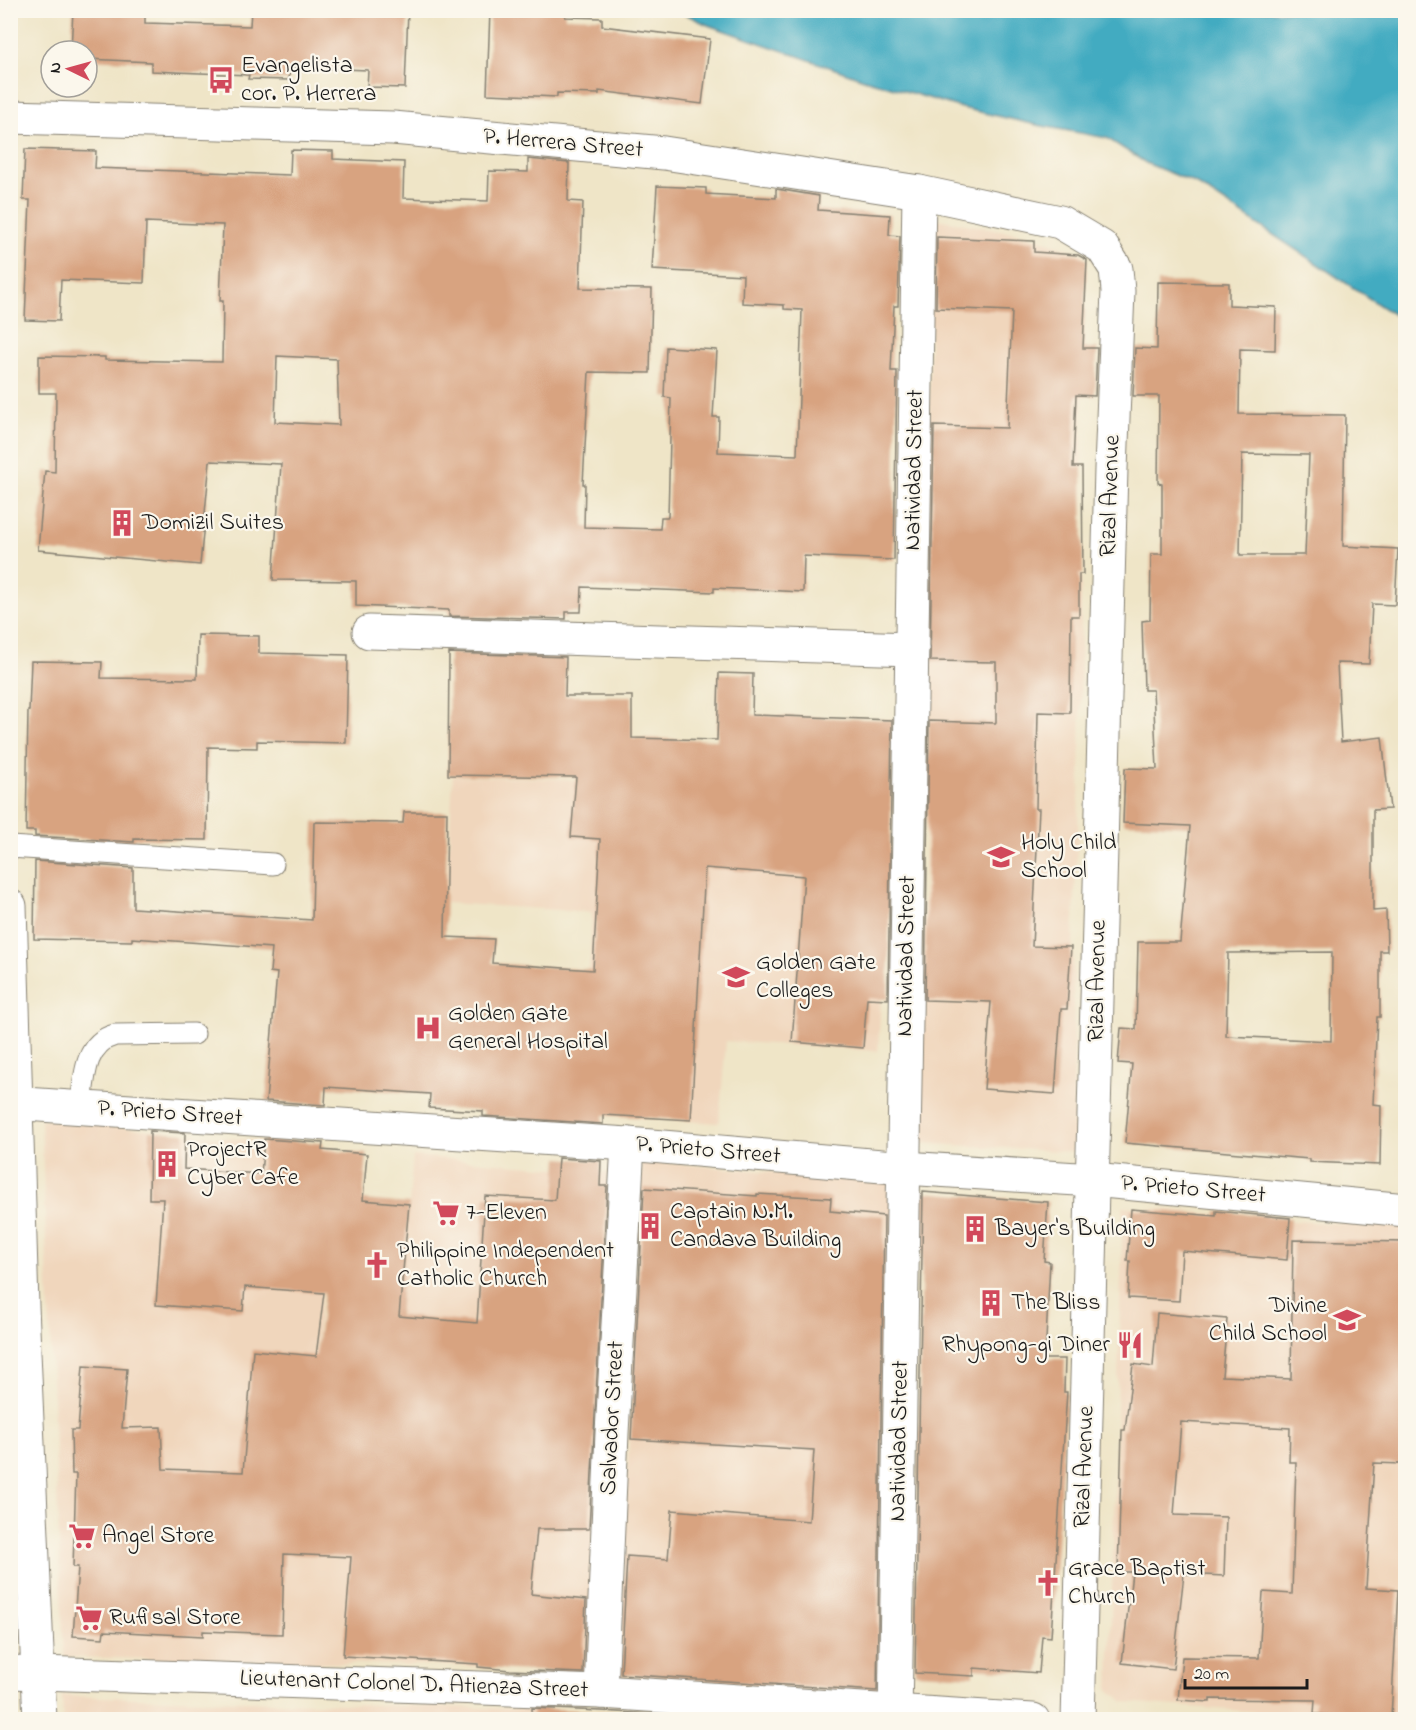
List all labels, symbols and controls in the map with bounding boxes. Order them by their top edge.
north arrow [39,39,99,99]
place label: Evangelista cor. P. Herrera [241,49,377,112]
text: N [44,61,68,74]
bus stop icon: Evangelista cor. P. Herrera [206,65,236,95]
street label: P. Herrera Street [481,120,645,168]
street label: Natividad Street [896,389,934,551]
street label: Rizal Avenue [1091,434,1131,558]
place label: Domizil Suites [141,506,284,541]
building icon: Domizil Suites [107,508,137,538]
place label: Holy Child School [1021,826,1117,889]
school or university icon: Holy Child School [986,842,1016,872]
street label: Natividad Street [888,875,926,1037]
street label: Rizal Avenue [1079,919,1117,1042]
place label: Golden Gate Colleges [756,946,876,1009]
school or university icon: Golden Gate Colleges [721,962,751,992]
place label: Golden Gate General Hospital [448,997,608,1060]
hospital icon: Golden Gate General Hospital [413,1013,443,1043]
street label: P. Prieto Street [96,1091,244,1137]
street label: P. Prieto Street [634,1127,782,1175]
place label: ProjectR Cyber Cafe [187,1133,299,1197]
building icon: ProjectR Cyber Cafe [152,1149,182,1179]
street label: P. Prieto Street [1119,1166,1267,1214]
place label: Captain N.M. Candava Building [670,1195,841,1258]
place label: 7-Eleven [466,1196,547,1231]
supermarket icon: 7-Eleven [431,1198,461,1228]
building icon: Captain N.M. Candava Building [635,1211,665,1241]
place label: Bayer's Building [994,1212,1155,1248]
building icon: Bayer's Building [960,1214,990,1244]
place label: Philippine Independent Catholic Church [397,1234,614,1297]
church icon: Philippine Independent Catholic Church [362,1250,392,1280]
place label: The Bliss [1011,1286,1100,1321]
building icon: The Bliss [976,1288,1006,1318]
place label: Divine Child School [1209,1289,1327,1352]
school or university icon: Divine Child School [1332,1305,1362,1335]
place label: Rhypong-gi Diner [942,1328,1111,1364]
restaurant icon: Rhypong-gi Diner [1115,1330,1145,1360]
street label: Salvador Street [591,1340,635,1496]
street label: Natividad Street [881,1360,919,1522]
street label: Rizal Avenue [1065,1405,1105,1529]
place label: Angel Store [102,1519,215,1554]
supermarket icon: Angel Store [67,1521,97,1551]
place label: Grace Baptist Church [1068,1552,1206,1615]
church icon: Grace Baptist Church [1033,1568,1063,1598]
place label: Rufisal Store [109,1601,241,1636]
supermarket icon: Rufisal Store [74,1603,104,1633]
scale bar [1185,1652,1306,1690]
street label: Lieutenant Colonel D. Atienza Street [239,1661,589,1709]
text: 20 m [1194,1662,1229,1688]

